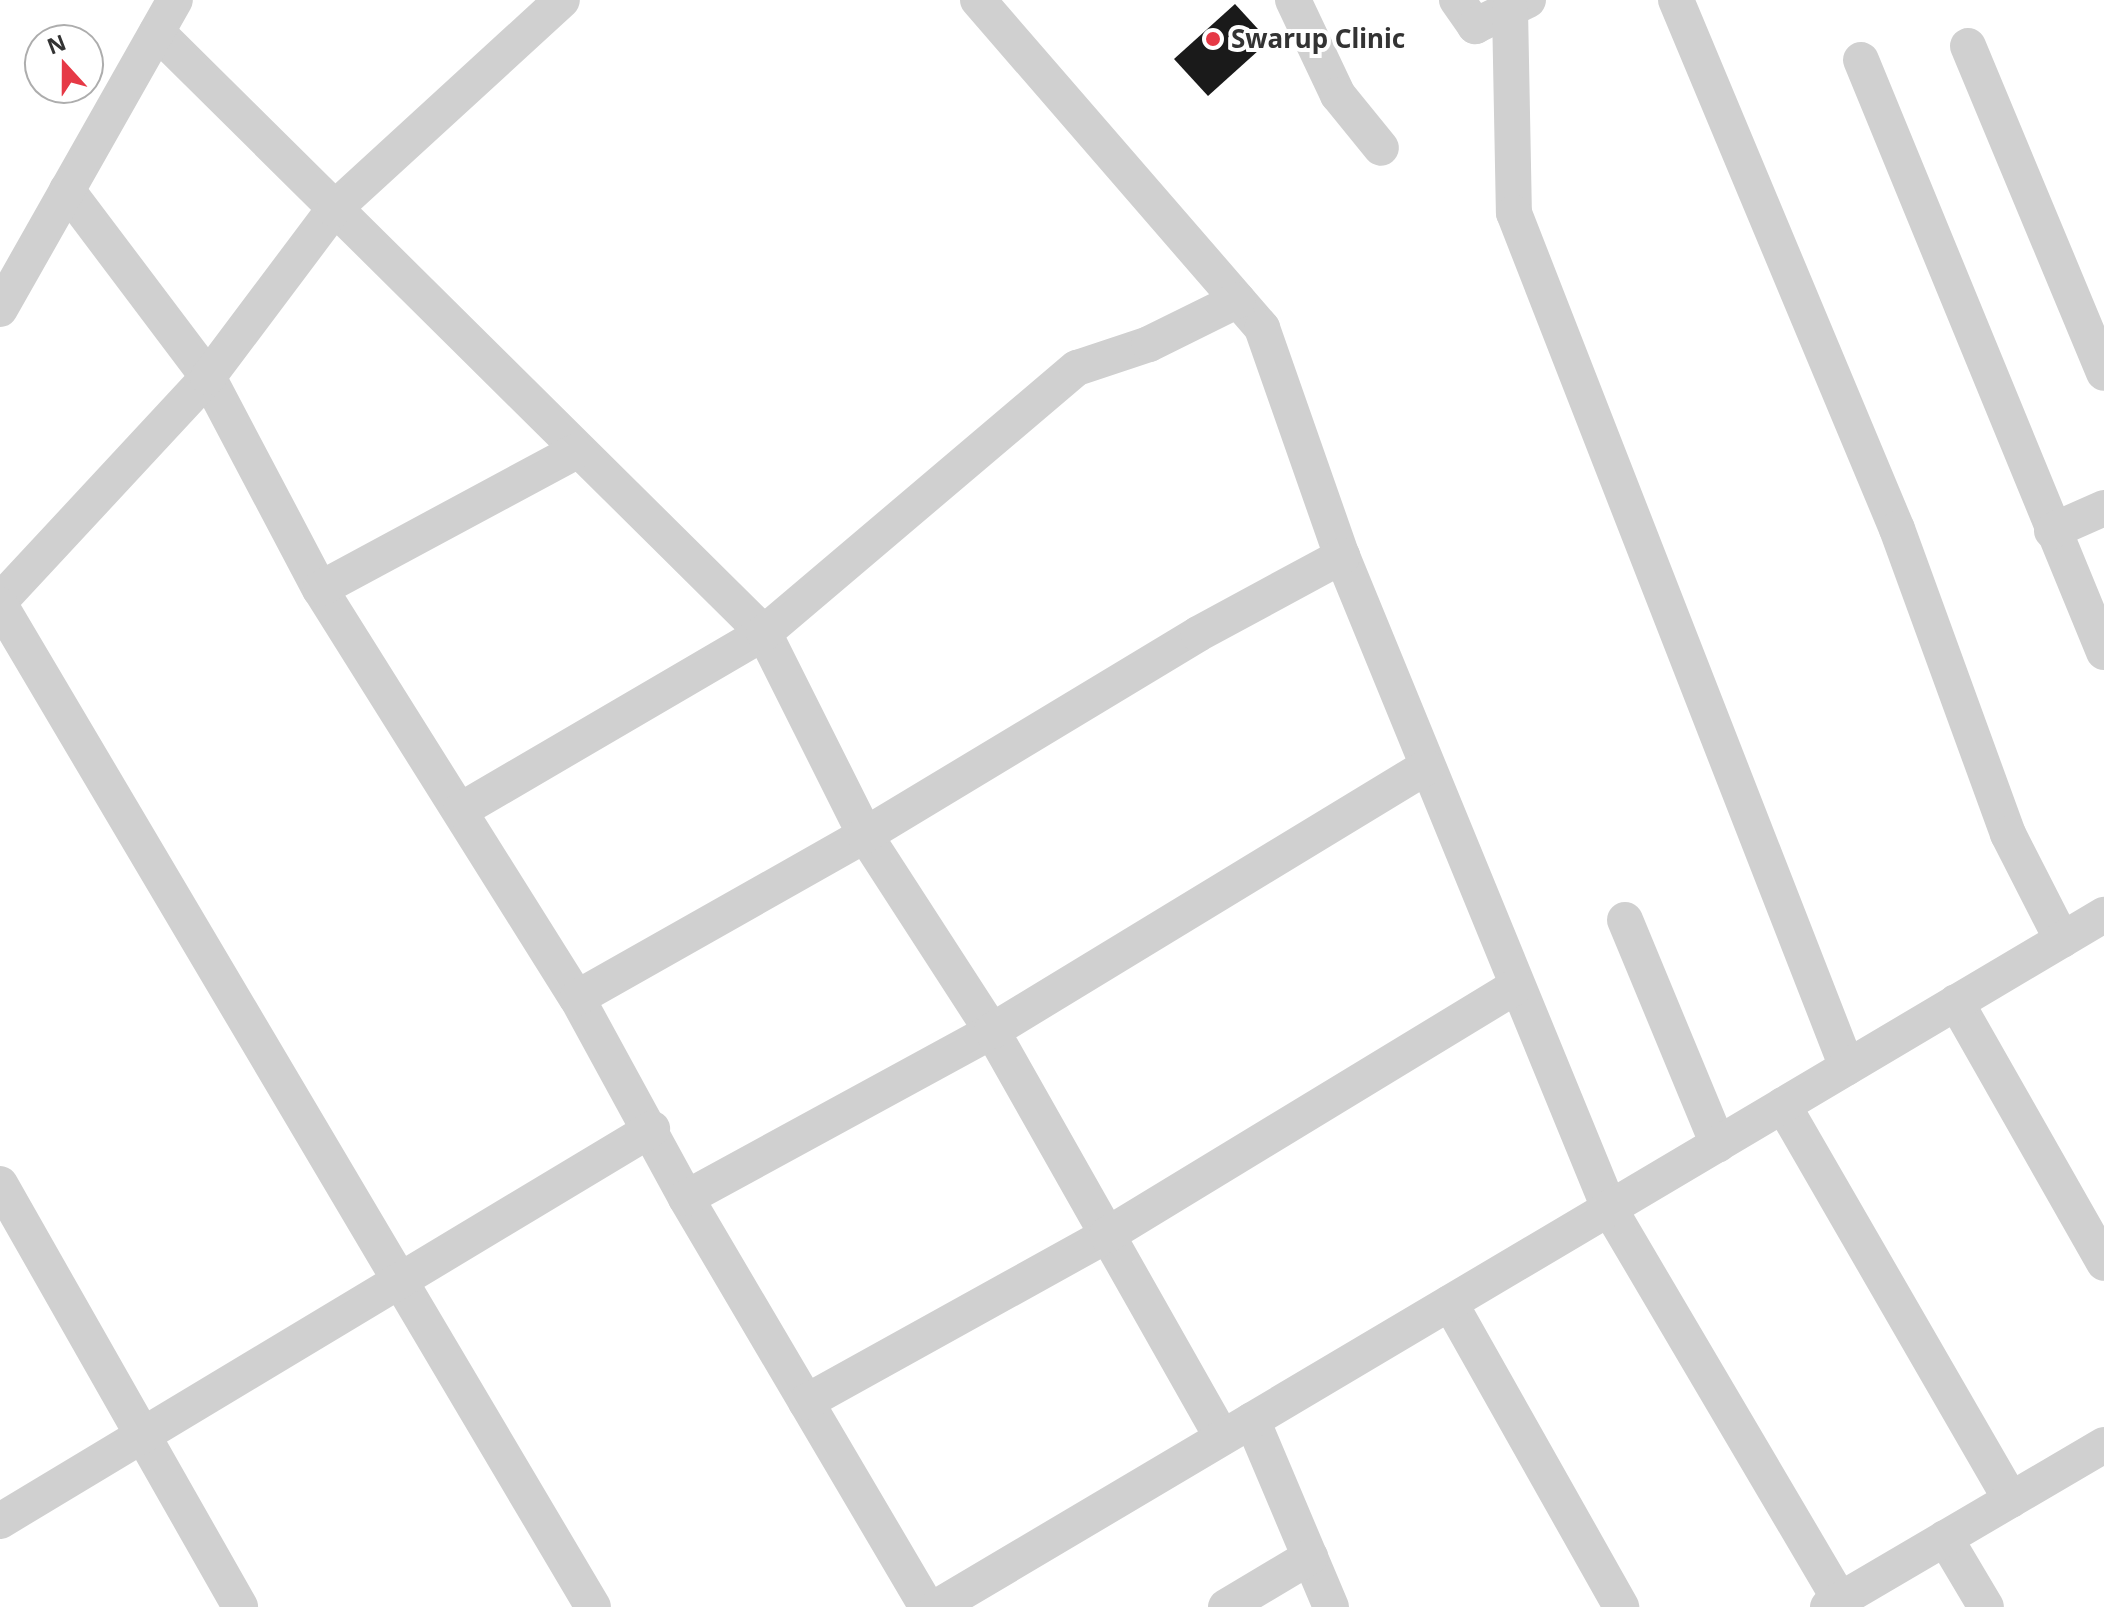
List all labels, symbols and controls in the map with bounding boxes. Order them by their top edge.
place label: Swarup Clinic [1231,23,1405,55]
north arrow [24,24,104,104]
text: N [42,26,70,61]
marker: Swarup Clinic [1202,28,1224,50]

